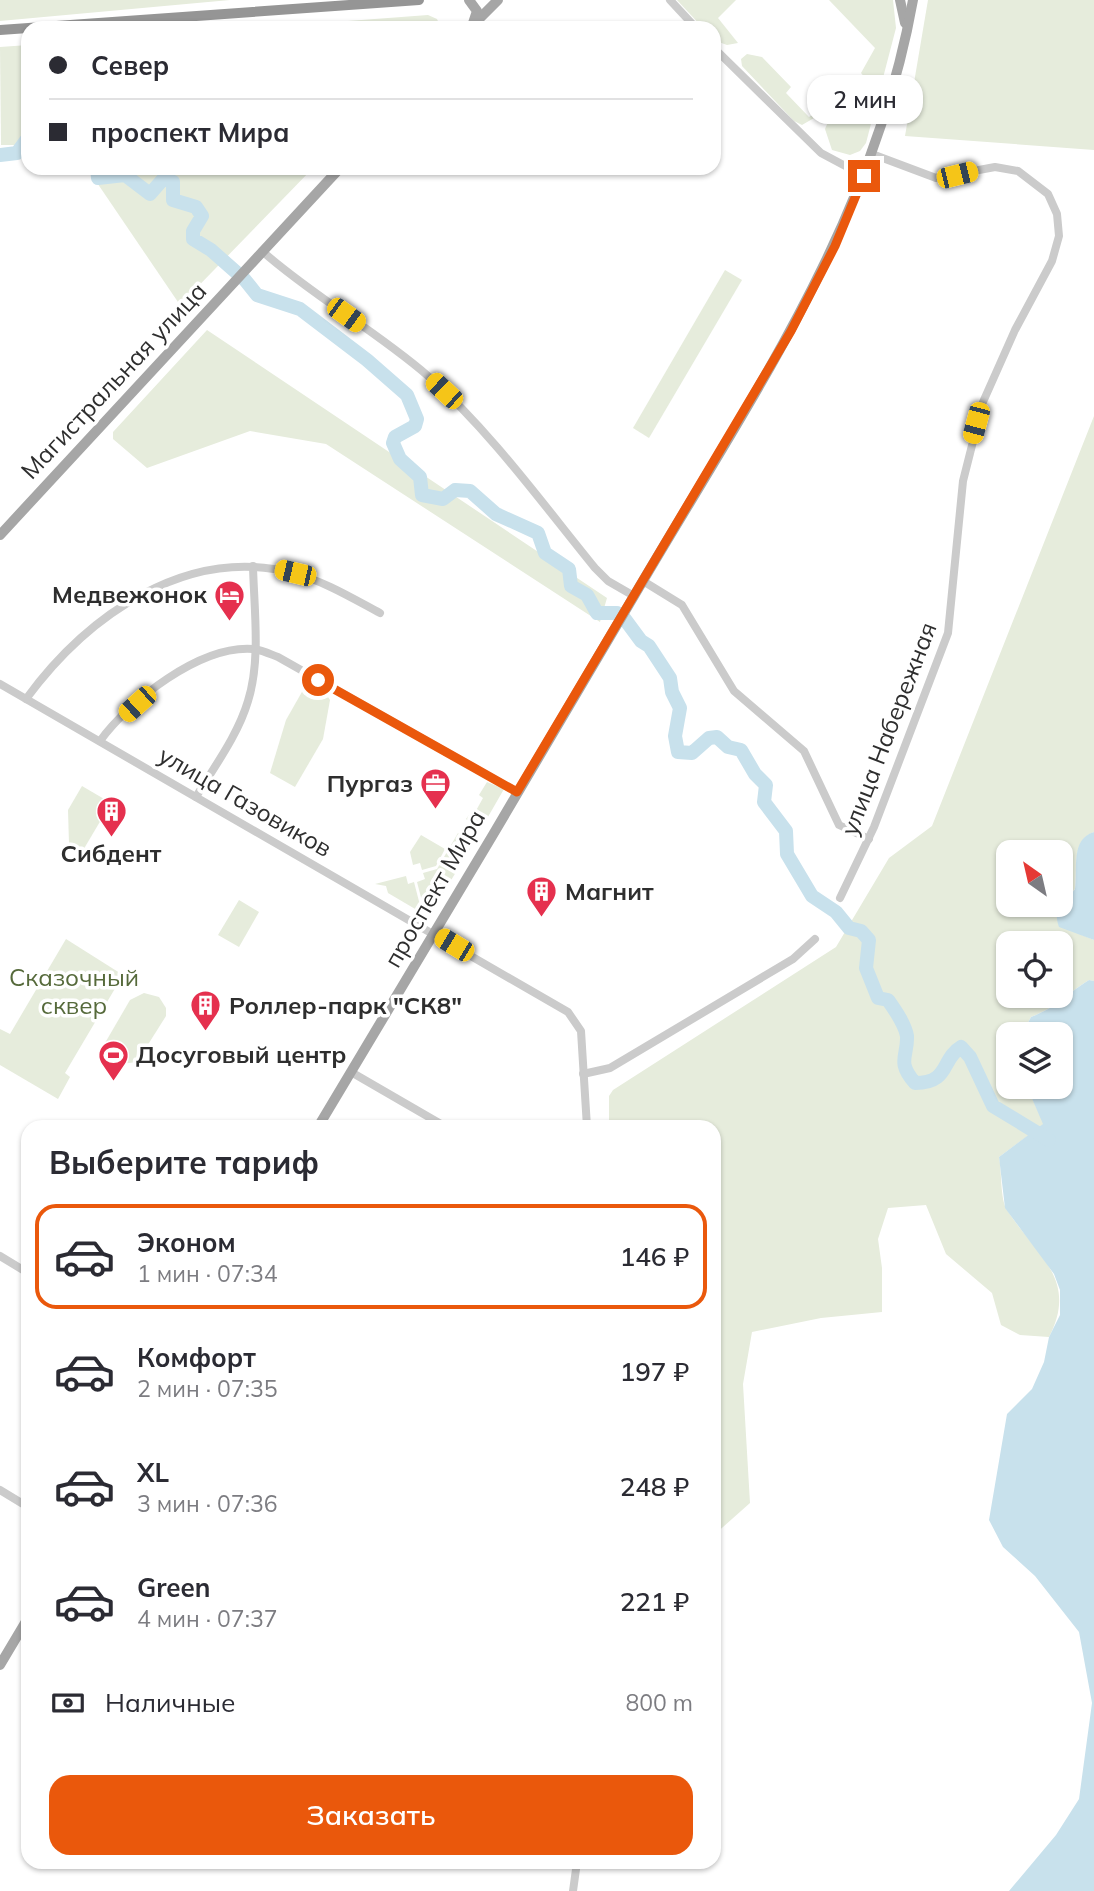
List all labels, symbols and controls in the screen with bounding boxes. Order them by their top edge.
text: Север [91,49,169,82]
callout: 2 мин [806,74,922,124]
text: 2 мин [833,85,897,114]
text: проспект Мира [91,116,289,149]
route end [848,160,880,192]
car [935,160,980,190]
street label: Магистральная улица [14,276,212,485]
car [323,294,370,336]
car [422,369,467,413]
car [961,400,992,446]
car [273,558,318,588]
hotel icon: Медвежонок [213,578,247,622]
place label: Медвежонок [52,579,207,609]
street label: улица Набережная [834,618,943,840]
route start [302,664,334,696]
car [115,682,160,726]
street label: улица Газовиков [154,739,337,863]
office icon: Пургаз [419,767,453,811]
place label: Пургаз [327,768,413,798]
building icon: Сибдент [94,795,128,839]
street label: проспект Мира [377,804,491,973]
place label: Сибдент [61,838,162,868]
north arrow [996,840,1073,917]
map controls [996,840,1073,1099]
building icon: Магнит [525,875,559,919]
place label: Магнит [565,876,654,906]
car [431,925,478,965]
button: locate [996,931,1073,1008]
park label: Сказочный сквер [9,962,139,1020]
building icon: Роллер-парк "СК8" [189,989,223,1033]
place label: Роллер-парк "СК8" [229,990,462,1020]
button: layers [996,1022,1073,1099]
sports icon: Досуговый центр [96,1038,130,1082]
place label: Досуговый центр [136,1039,346,1069]
text: Выберите тариф [49,1142,319,1182]
icon: car [53,1225,116,1288]
text: Эконом [137,1226,236,1259]
text: 146 ₽ [620,1240,689,1273]
text: 1 мин · 07:34 [137,1259,277,1288]
icon: car [53,1340,116,1403]
text: Комфорт [137,1341,256,1374]
text: 197 ₽ [620,1355,689,1388]
text: 2 мин · 07:35 [137,1374,277,1403]
icon: car [53,1455,116,1518]
text: XL [137,1456,169,1489]
text: 248 ₽ [620,1470,689,1503]
text: 3 мин · 07:36 [137,1489,277,1518]
icon: car [53,1570,116,1633]
text: Green [137,1571,210,1604]
text: 221 ₽ [620,1585,689,1618]
text: 4 мин · 07:37 [137,1604,277,1633]
icon: cash [49,1684,87,1722]
text: Наличные [105,1686,235,1719]
text: 800 m [625,1688,693,1717]
button: Заказать [49,1775,693,1855]

